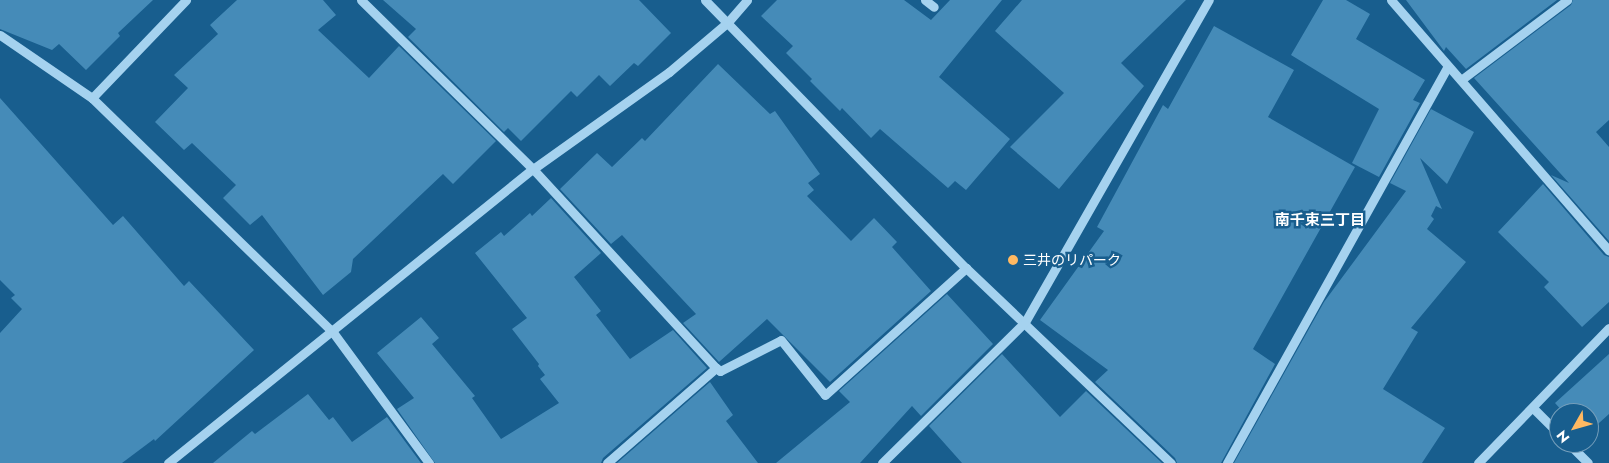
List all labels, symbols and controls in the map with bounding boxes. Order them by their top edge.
district label: 南千束三丁目 [1275,212,1365,230]
place label: 三井のリパーク [1023,252,1121,268]
marker: 三井のリパーク [1007,254,1019,266]
north arrow [1549,403,1599,453]
text: N [1552,426,1574,447]

